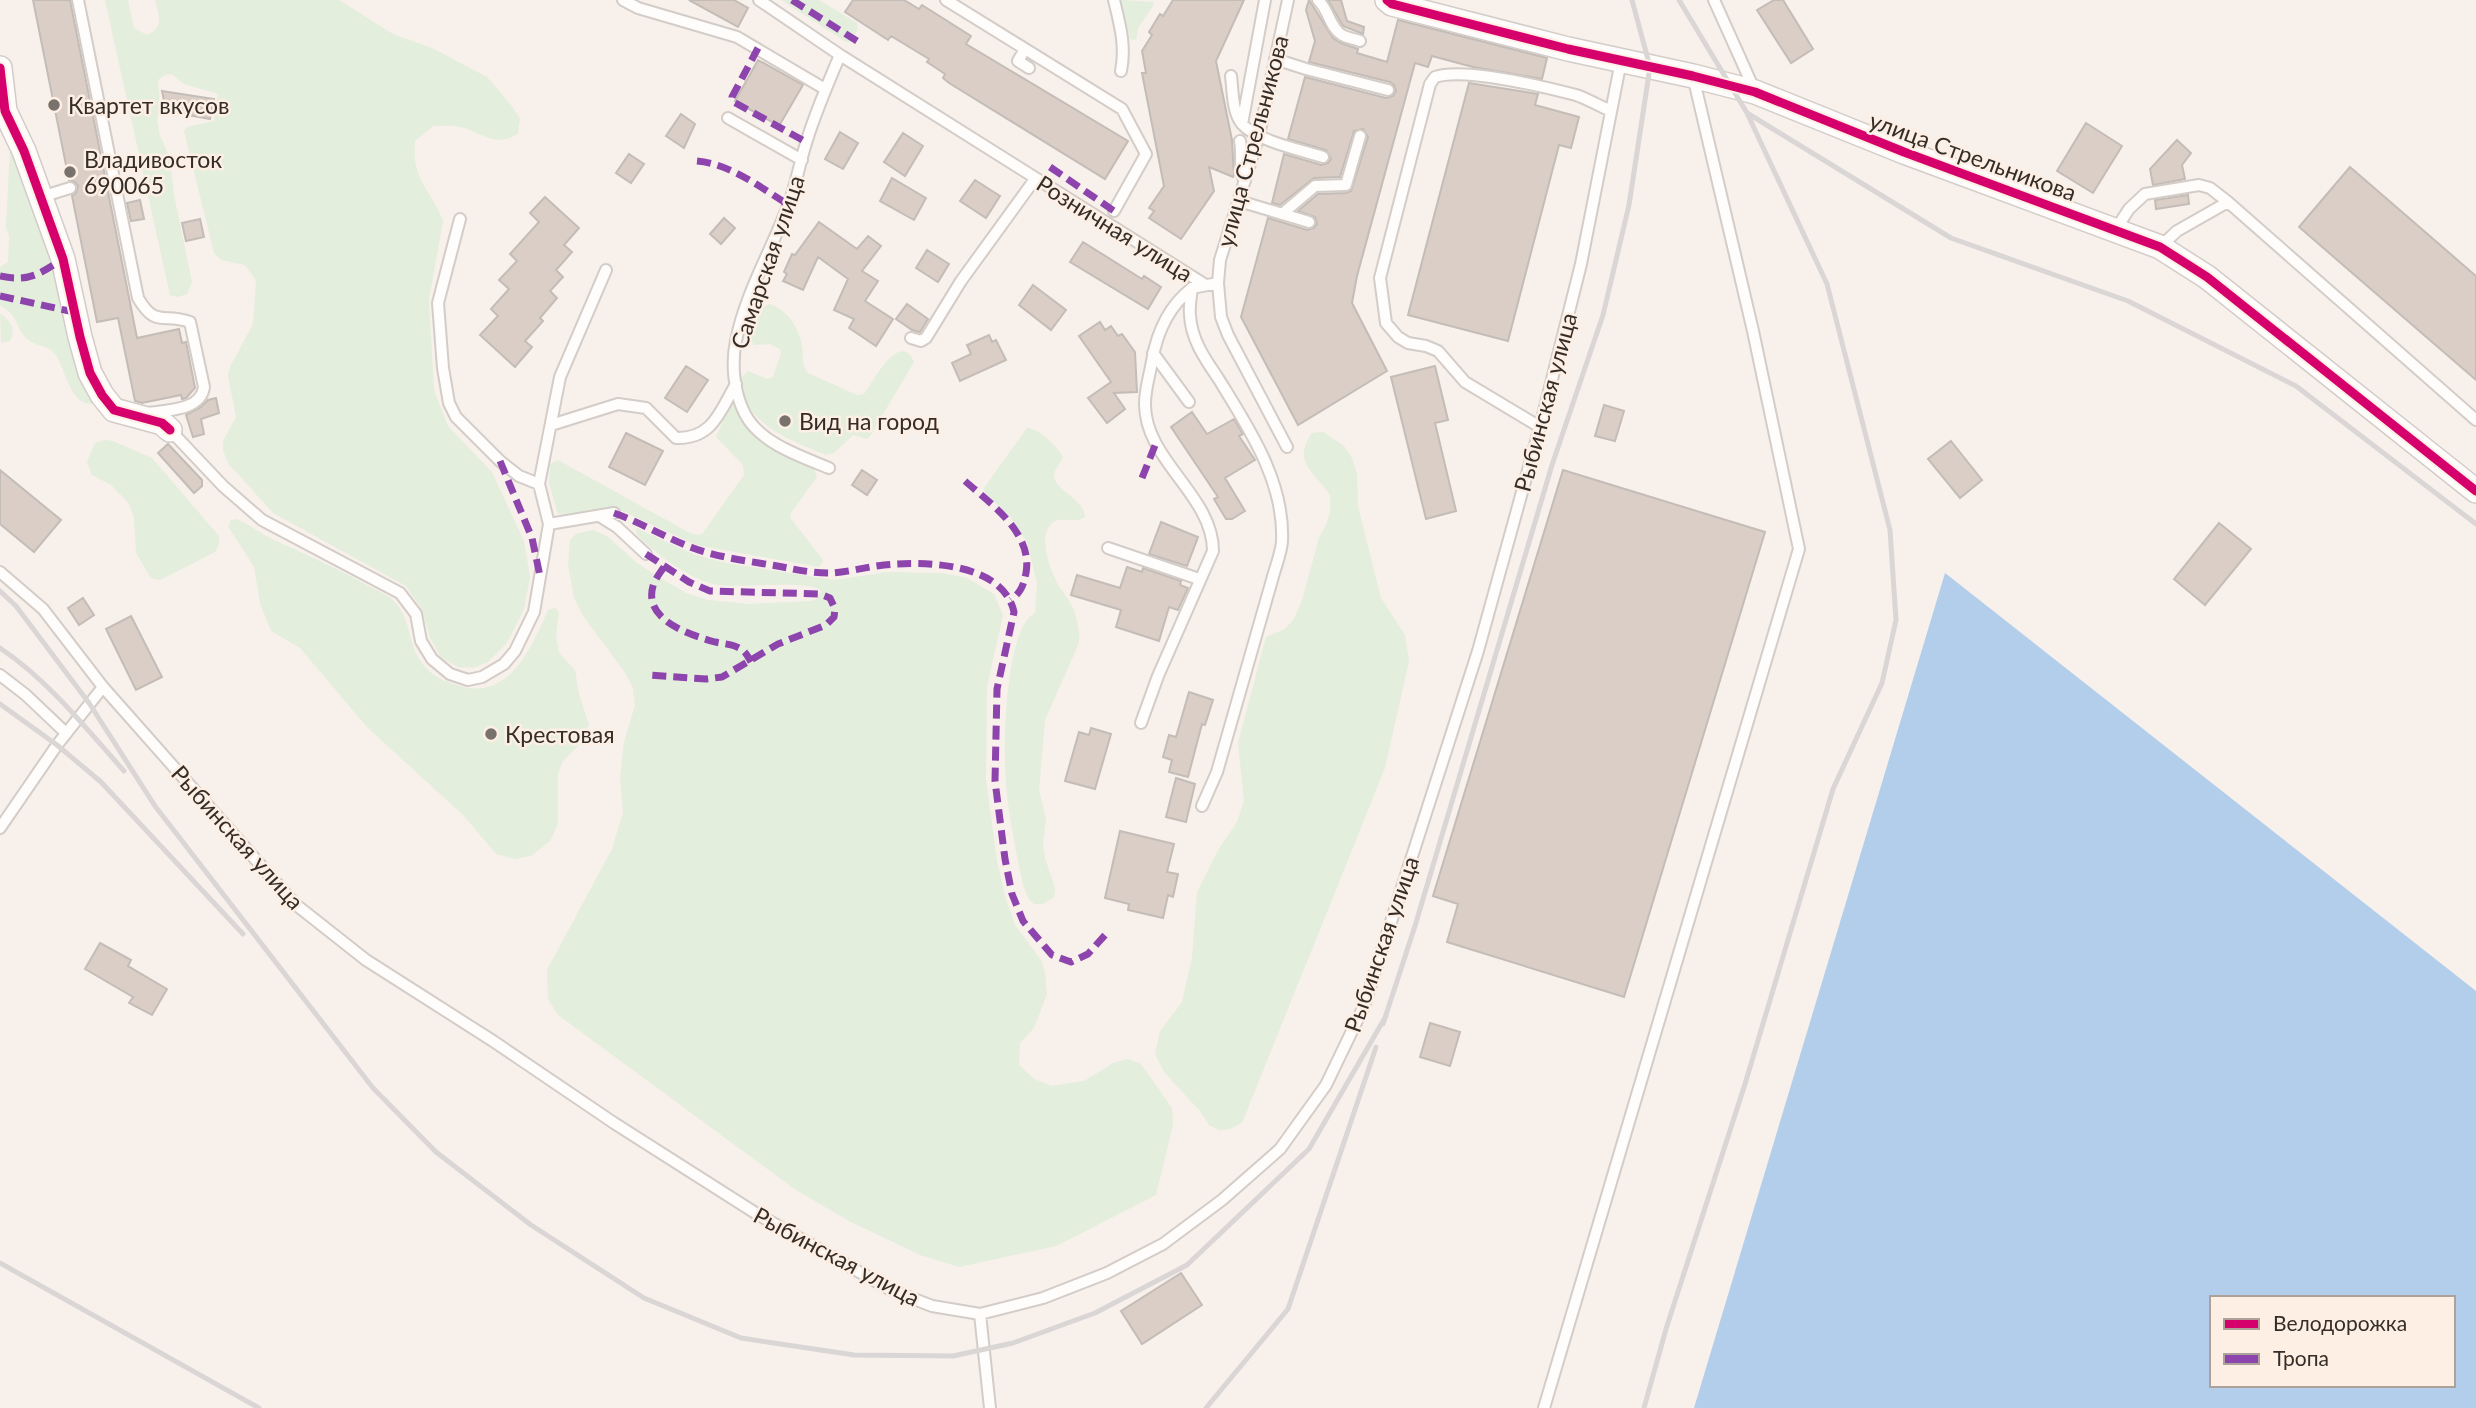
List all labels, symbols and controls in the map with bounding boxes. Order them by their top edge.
street label: улица Стрельникова [1210,32,1294,250]
place label: Квартет вкусов [68,91,229,119]
marker: Квартет вкусов [46,97,62,113]
street label: улица Стрельникова [1866,106,2080,206]
place label: Владивосток 690065 [84,145,222,199]
marker: Владивосток 690065 [62,164,78,180]
street label: Розничная улица [1032,169,1198,287]
street label: Самарская улица [724,172,810,352]
street label: Рыбинская улица [1508,309,1582,495]
place label: Вид на город [799,407,939,435]
marker: Вид на город [777,413,793,429]
place label: Крестовая [505,720,615,748]
marker: Крестовая [483,726,499,742]
street label: Рыбинская улица [166,759,310,915]
street label: Рыбинская улица [1338,852,1424,1036]
street label: Рыбинская улица [749,1200,925,1312]
legend [2210,1296,2455,1387]
text: Велодорожка [2273,1310,2407,1335]
text: Тропа [2273,1345,2329,1370]

